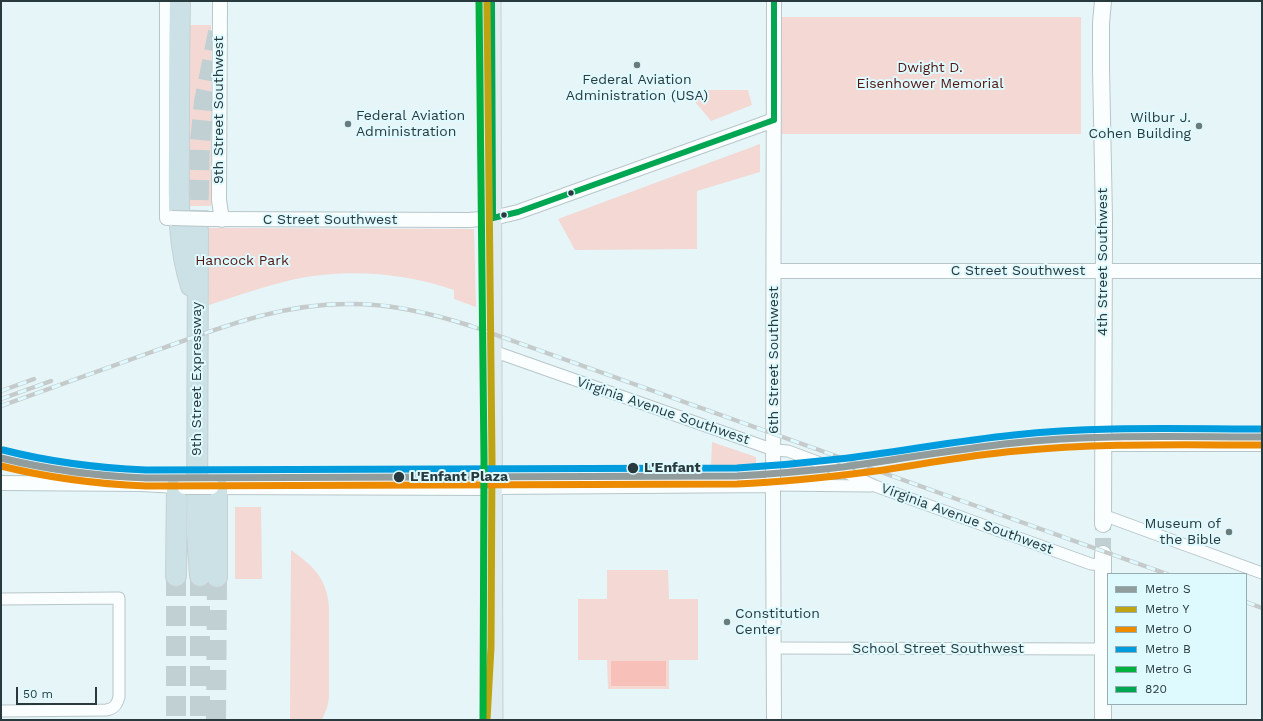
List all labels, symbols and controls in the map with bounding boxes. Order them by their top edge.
street label: 9th Street Southwest [211,36,227,184]
marker: Federal Aviation Administration (USA) [632,60,642,70]
park label: Dwight D. Eisenhower Memorial [857,60,1003,92]
place label: Federal Aviation Administration (USA) [566,72,708,104]
place label: Federal Aviation Administration [356,108,465,140]
place label: Wilbur J. Cohen Building [1088,110,1191,142]
marker: Federal Aviation Administration [343,119,353,129]
marker: Wilbur J. Cohen Building [1194,121,1204,131]
unlabelled marker [566,188,576,198]
street label: 4th Street Southwest [1095,188,1111,336]
unlabelled marker [499,210,509,220]
street label: C Street Southwest [263,212,397,228]
park label: Hancock Park [195,253,289,269]
street label: C Street Southwest [951,263,1085,279]
street label: 6th Street Southwest [766,286,782,434]
street label: 9th Street Expressway [189,302,205,456]
street label: Virginia Avenue Southwest [574,373,752,449]
place label: L'Enfant [644,460,701,476]
marker: L'Enfant [626,461,640,475]
place label: L'Enfant Plaza [410,469,508,485]
marker: L'Enfant Plaza [392,470,406,484]
street label: Virginia Avenue Southwest [879,480,1055,558]
place label: Museum of the Bible [1145,516,1221,548]
marker: Museum of the Bible [1224,527,1234,537]
legend [1107,573,1247,705]
text: Metro S [1145,582,1191,596]
text: Metro Y [1145,602,1189,616]
place label: Constitution Center [735,606,820,638]
marker: Constitution Center [722,617,732,627]
text: Metro O [1145,622,1192,636]
street label: School Street Southwest [852,641,1024,657]
text: Metro B [1145,642,1191,656]
text: Metro G [1145,662,1192,676]
scale bar [18,679,99,705]
text: 820 [1145,682,1167,696]
text: 50 m [23,687,53,701]

